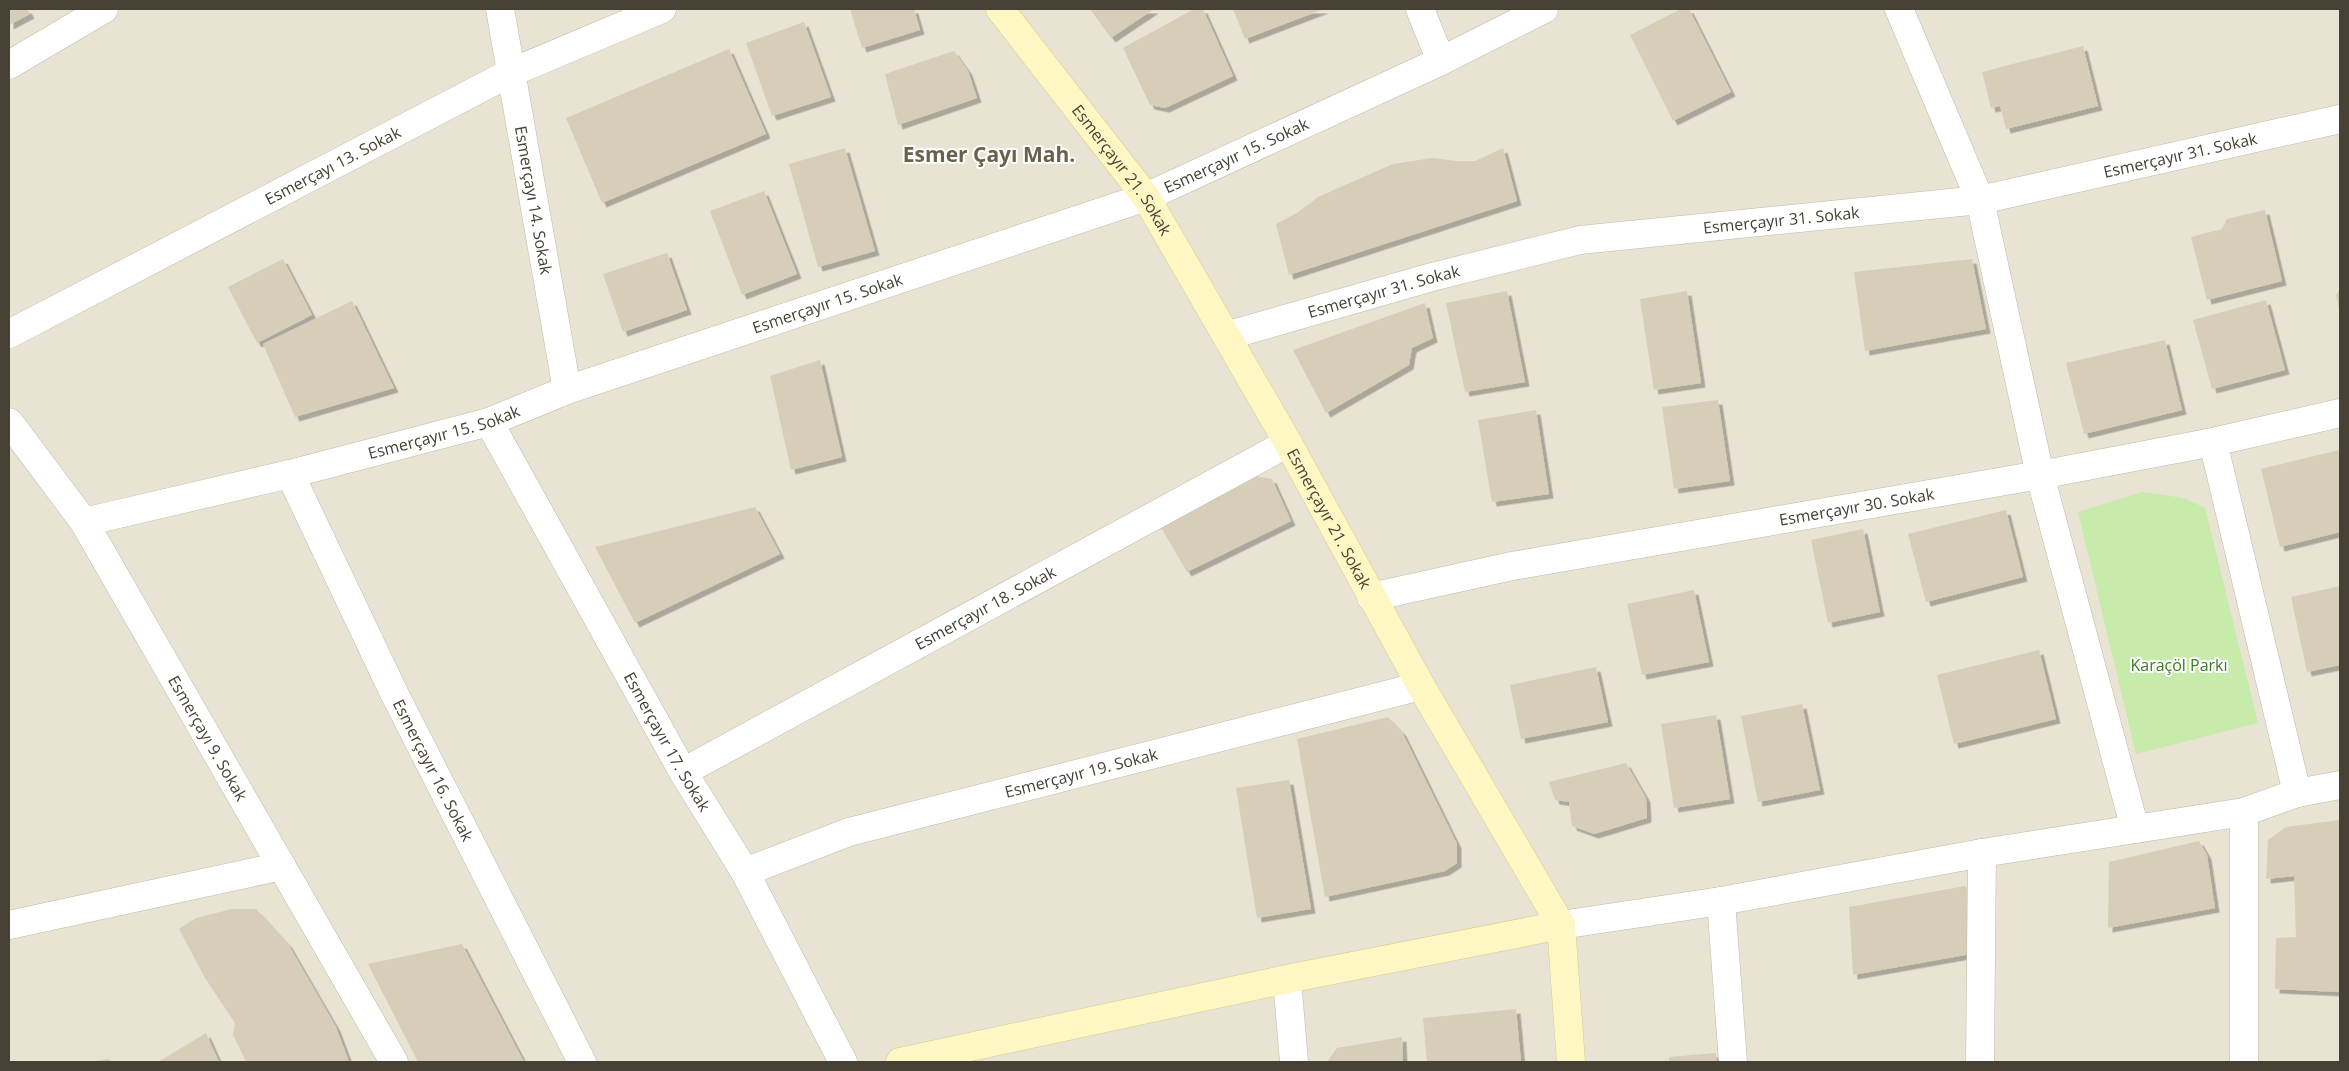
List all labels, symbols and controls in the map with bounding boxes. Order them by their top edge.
street label: Esmerçayır 21. Sokak [1067,100,1177,240]
street label: Esmerçayır 15. Sokak [1160,112,1312,198]
street label: Esmerçayı 13. Sokak [261,121,405,210]
street label: Esmerçayı 14. Sokak [510,124,558,277]
street label: Esmerçayır 31. Sokak [2101,127,2260,183]
district label: Esmer Çayı Mah. [903,140,1075,168]
street label: Esmerçayır 31. Sokak [1702,201,1861,239]
street label: Esmerçayır 31. Sokak [1305,259,1463,323]
street label: Esmerçayır 15. Sokak [749,268,906,338]
street label: Esmerçayır 15. Sokak [366,399,524,464]
street label: Esmerçayır 21. Sokak [1282,444,1377,593]
street label: Esmerçayır 30. Sokak [1777,482,1936,531]
street label: Esmerçayır 18. Sokak [911,560,1060,655]
park label: Karaçöl Parkı [2130,654,2228,676]
street label: Esmerçayır 17. Sokak [619,668,716,816]
street label: Esmerçayı 9. Sokak [163,671,253,805]
street label: Esmerçayır 16. Sokak [388,695,479,846]
street label: Esmerçayır 19. Sokak [1002,743,1160,803]

